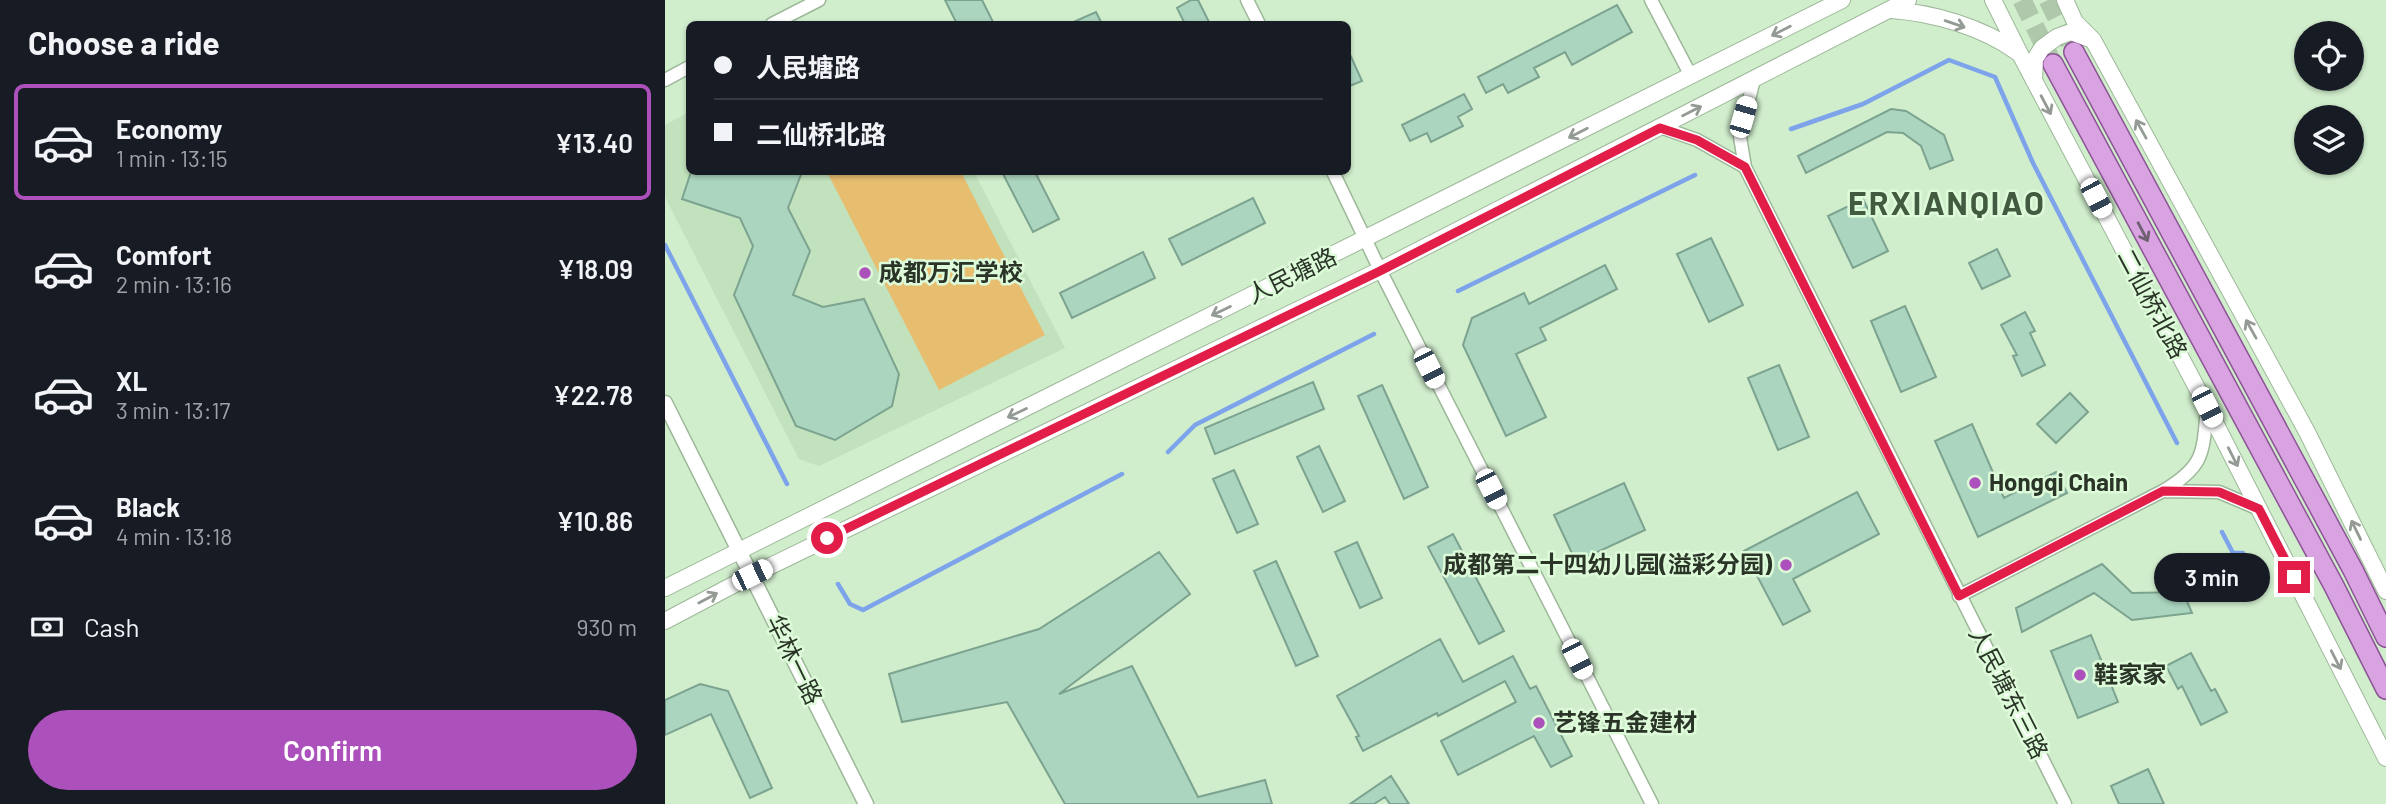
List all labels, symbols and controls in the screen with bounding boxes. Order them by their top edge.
one-way arrow [1943,19,1965,31]
map controls [2294,21,2364,175]
button: locate [2294,21,2364,91]
text: Choose a ride [28,23,220,61]
one-way arrow [1771,24,1792,38]
text: 人民塘路 [756,51,860,82]
car [1728,94,1759,140]
one-way arrow [2040,94,2054,114]
one-way arrow [1681,104,1702,117]
button: layers [2294,105,2364,175]
icon: car [32,111,95,174]
text: Economy [116,113,222,144]
text: 二仙桥北路 [756,118,886,149]
one-way arrow [2134,119,2147,140]
one-way arrow [1568,126,1589,140]
text: ¥13.40 [555,127,633,158]
text: 1 min · 13:15 [116,144,228,172]
car [2077,175,2116,221]
district label: ERXIANQIAO [1848,183,2046,221]
one-way arrow [2137,221,2150,242]
icon: car [32,237,95,300]
text: Comfort [116,239,212,270]
street label: 人民塘路 [1242,241,1341,309]
street label: 二仙桥北路 [2112,244,2194,363]
text: ¥18.09 [557,253,633,284]
place label: 成都万汇学校 [879,257,1023,286]
marker: 成都万汇学校 [857,265,873,281]
text: 2 min · 13:16 [116,270,232,298]
one-way arrow [1211,305,1232,319]
one-way arrow [2244,319,2258,339]
car [1411,345,1448,391]
icon: car [32,363,95,426]
text: XL [116,365,147,396]
text: ¥22.78 [553,379,633,410]
car [2189,384,2226,430]
text: 3 min · 13:17 [116,396,230,424]
one-way arrow [1007,406,1028,420]
one-way arrow [2226,446,2240,467]
car [1473,466,1510,512]
place label: Hongqi Chain [1989,467,2128,496]
marker: Hongqi Chain [1967,475,1983,491]
icon: car [32,489,95,552]
text: Black [116,491,180,522]
text: ¥10.86 [556,505,633,536]
one-way arrow [2348,520,2362,541]
text: 4 min · 13:18 [116,522,232,550]
route start [811,522,843,554]
place label: 成都第二十四幼儿园(溢彩分园) [1443,549,1773,578]
callout: 3 min [2154,552,2269,602]
car [729,556,776,594]
marker: 成都第二十四幼儿园(溢彩分园) [1778,557,1794,573]
route end [2278,561,2310,593]
text: 3 min [2185,563,2239,591]
one-way arrow [698,591,718,605]
icon: cash [28,608,66,646]
street label: 华林一路 [761,610,829,709]
text: Cash [84,611,139,642]
text: 930 m [577,613,637,641]
street label: 人民塘东三路 [1964,622,2055,763]
car [1559,636,1596,682]
one-way arrow [2330,649,2343,670]
place label: 鞋家家 [2094,659,2166,688]
marker: 鞋家家 [2072,667,2088,683]
place label: 艺锋五金建材 [1553,707,1697,736]
button: Confirm [28,710,637,790]
marker: 艺锋五金建材 [1531,715,1547,731]

